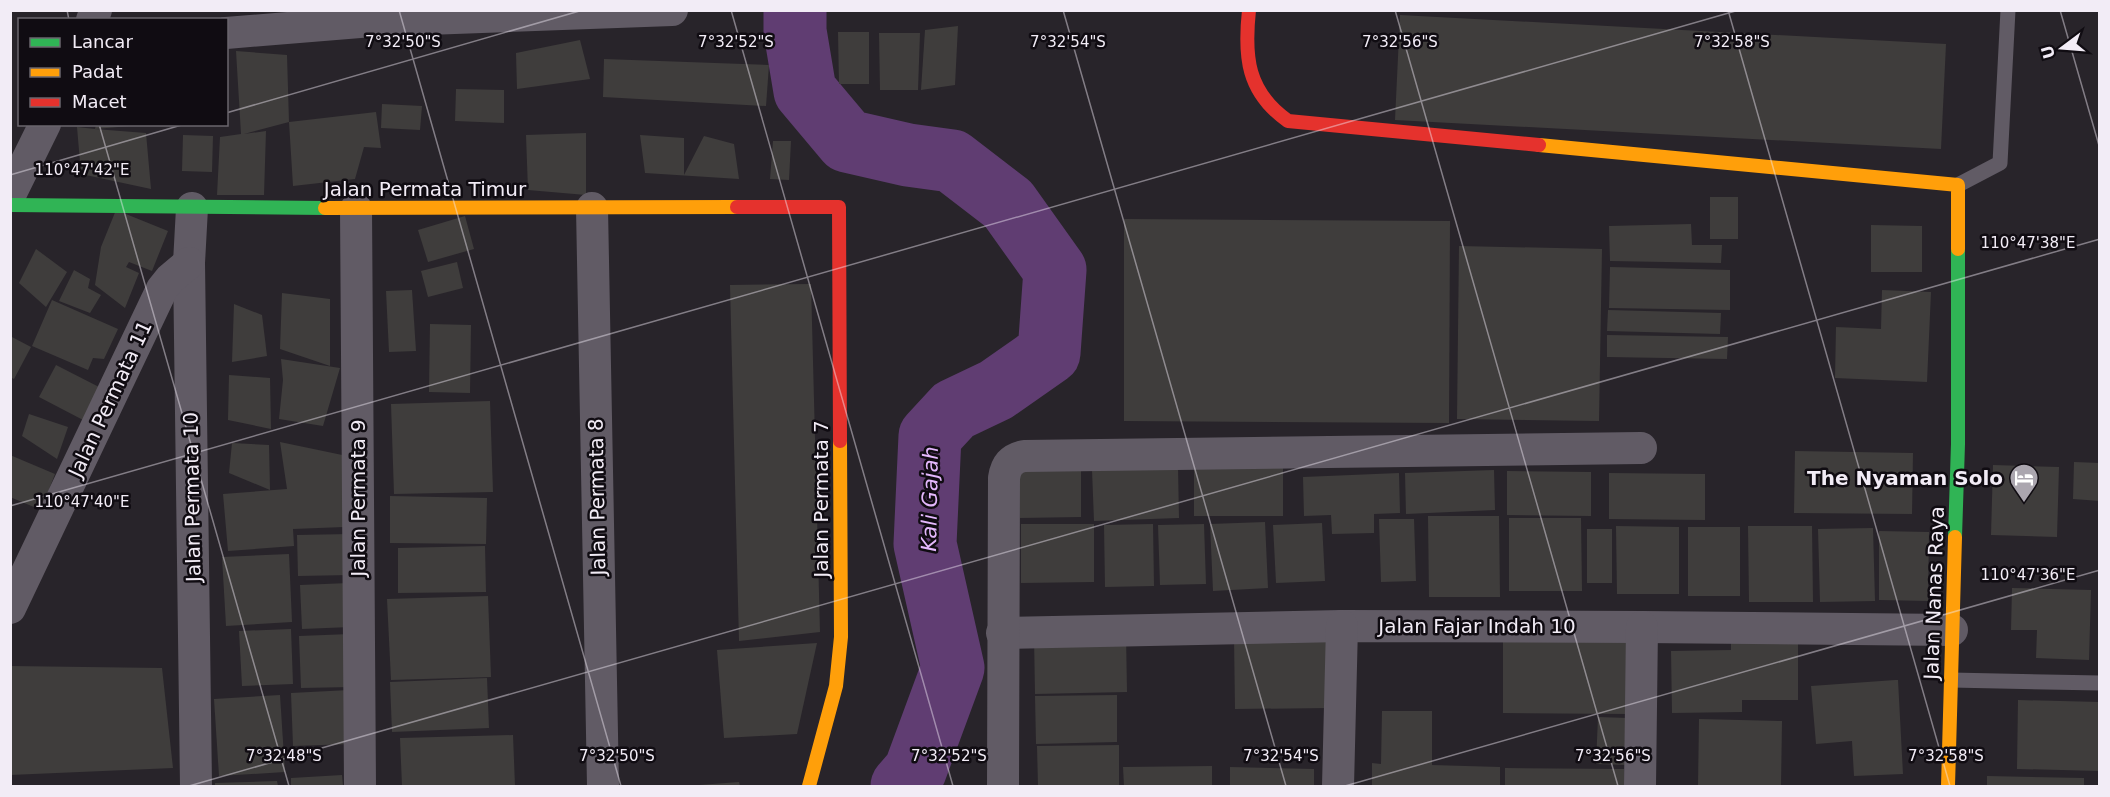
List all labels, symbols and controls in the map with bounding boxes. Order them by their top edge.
legend [18,18,228,126]
north arrow [2032,18,2092,78]
text: Lancar [72,31,133,52]
text: 7°32'50"S [365,33,441,51]
text: 7°32'52"S [698,33,774,51]
text: 7°32'54"S [1030,33,1106,51]
text: 7°32'56"S [1362,33,1438,51]
text: 7°32'58"S [1694,33,1770,51]
text: U [2037,43,2059,61]
text: Padat [72,61,123,82]
text: Macet [72,91,127,112]
text: 110°47'42"E [35,161,129,179]
street label: Jalan Permata Timur [322,177,527,201]
text: 110°47'38"E [1981,234,2075,252]
street label: Jalan Permata 11 [62,317,157,483]
street label: Jalan Permata 10 [179,412,206,584]
street label: Jalan Permata 8 [584,418,610,578]
street label: Jalan Permata 9 [346,419,370,579]
street label: Jalan Permata 7 [809,420,833,580]
water label: Kali Gajah [917,446,943,552]
hotel icon: The Nyaman Solo [2008,462,2040,504]
place label: The Nyaman Solo [1807,466,2003,490]
text: 110°47'40"E [35,493,129,511]
street label: Jalan Nanas Raya [1919,506,1949,682]
text: 110°47'36"E [1981,566,2075,584]
street label: Jalan Fajar Indah 10 [1376,614,1576,638]
text: 7°32'48"S [246,747,322,765]
text: 7°32'50"S [579,747,655,765]
text: 7°32'52"S [911,747,987,765]
text: 7°32'54"S [1243,747,1319,765]
text: 7°32'56"S [1575,747,1651,765]
text: 7°32'58"S [1908,747,1984,765]

